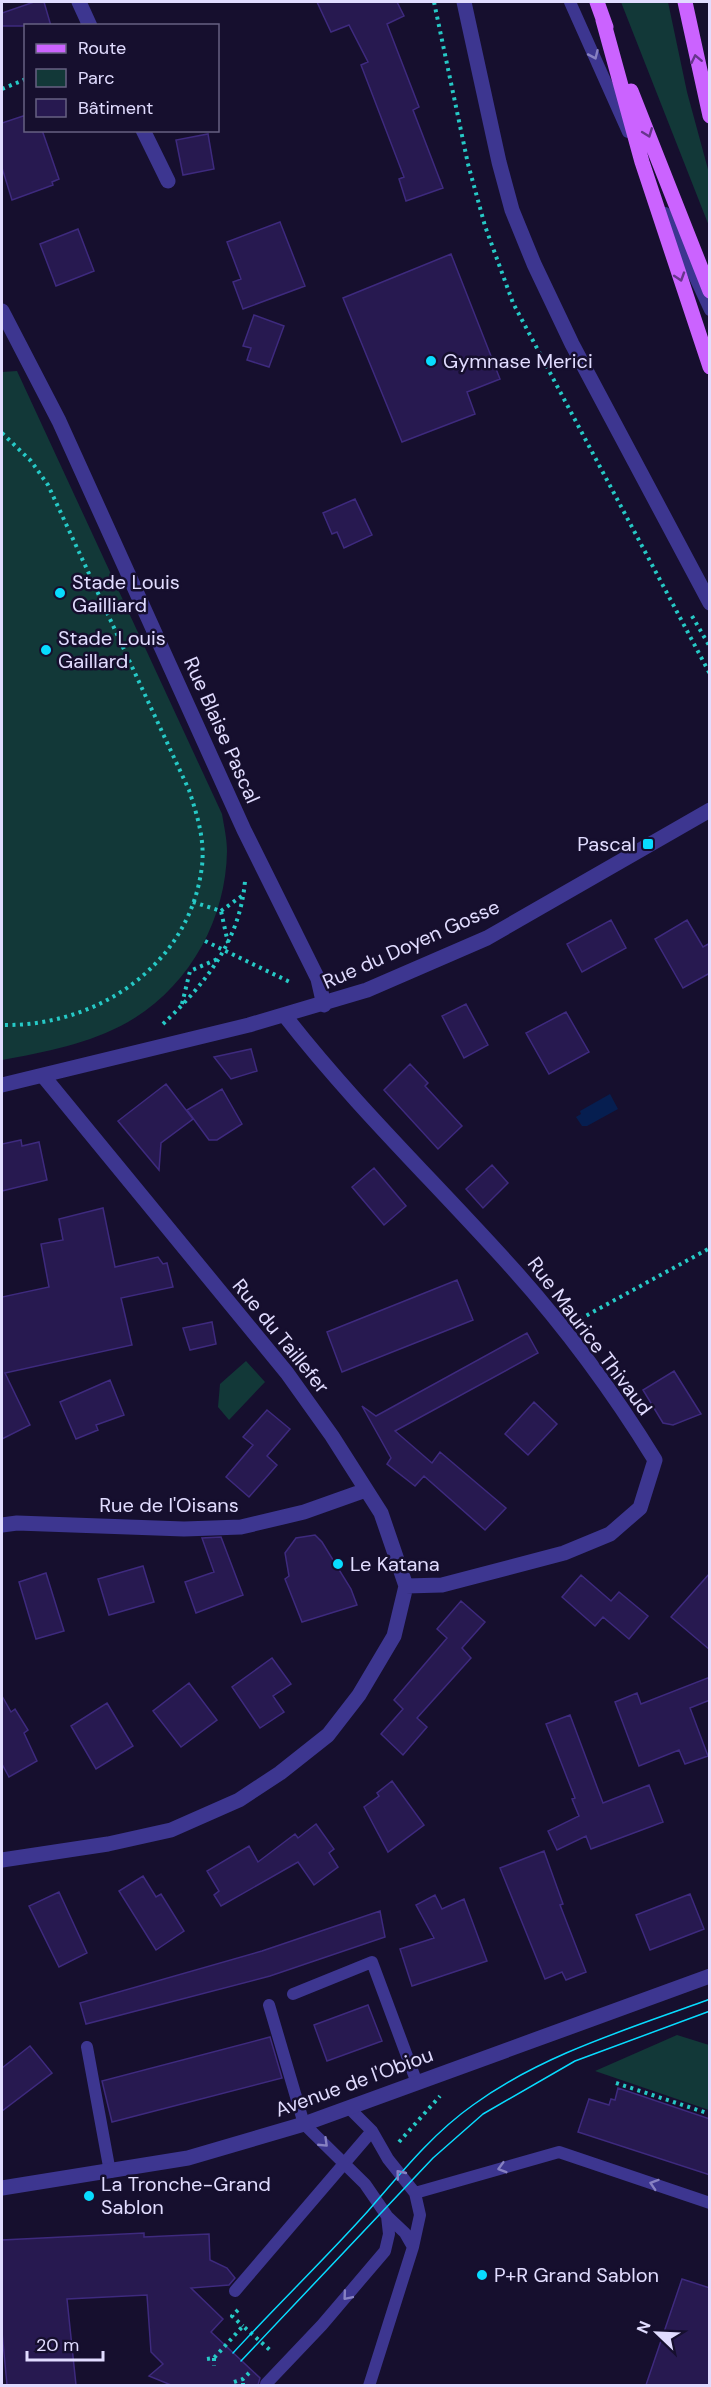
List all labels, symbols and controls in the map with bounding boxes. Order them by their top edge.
legend [24,24,219,132]
text: Route [78,36,126,60]
one-way arrow [586,48,598,59]
one-way arrow [690,54,703,64]
text: Parc [78,66,114,90]
text: Bâtiment [78,96,153,120]
one-way arrow [640,127,653,138]
one-way arrow [673,271,685,282]
place label: Gymnase Merici [443,348,593,374]
marker: Gymnase Merici [424,354,438,368]
place label: Stade Louis Gailliard [72,569,180,618]
marker: Stade Louis Gailliard [53,586,67,600]
place label: Stade Louis Gaillard [58,625,166,674]
marker: Stade Louis Gaillard [39,643,53,657]
street label: Rue Blaise Pascal [178,653,266,807]
place label: Pascal [577,831,636,857]
marker: Pascal [641,837,655,851]
street label: Rue du Doyen Gosse [318,893,504,995]
street label: Rue Maurice Thivaud [522,1252,658,1420]
street label: Rue du Taillefer [227,1273,335,1399]
street label: Rue de l'Oisans [99,1492,239,1518]
place label: Le Katana [350,1551,440,1577]
marker: Le Katana [331,1557,345,1571]
street label: Avenue de l'Obiou [271,2041,437,2123]
one-way arrow [318,2136,328,2147]
one-way arrow [497,2161,508,2173]
one-way arrow [397,2170,408,2181]
place label: La Tronche-Grand Sablon [101,2171,271,2220]
one-way arrow [649,2179,660,2191]
marker: La Tronche-Grand Sablon [82,2189,96,2203]
place label: P+R Grand Sablon [494,2262,659,2288]
marker: P+R Grand Sablon [475,2268,489,2282]
one-way arrow [344,2289,355,2300]
north arrow [627,2303,687,2363]
text: N [632,2318,656,2337]
scale bar [27,2324,104,2362]
text: 20 m [36,2333,79,2357]

